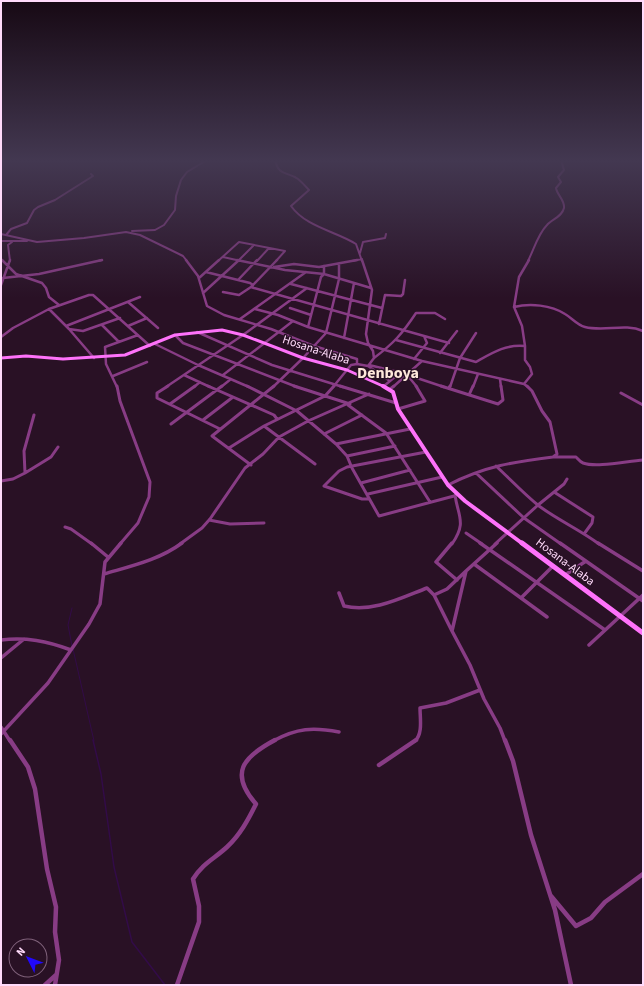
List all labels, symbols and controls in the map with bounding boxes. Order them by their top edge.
street label: Hosana-Alaba [280,331,352,369]
district label: Denboya [357,362,419,384]
street label: Hosana-Alaba [532,534,598,590]
north arrow [8,938,48,978]
text: N [13,944,29,959]

